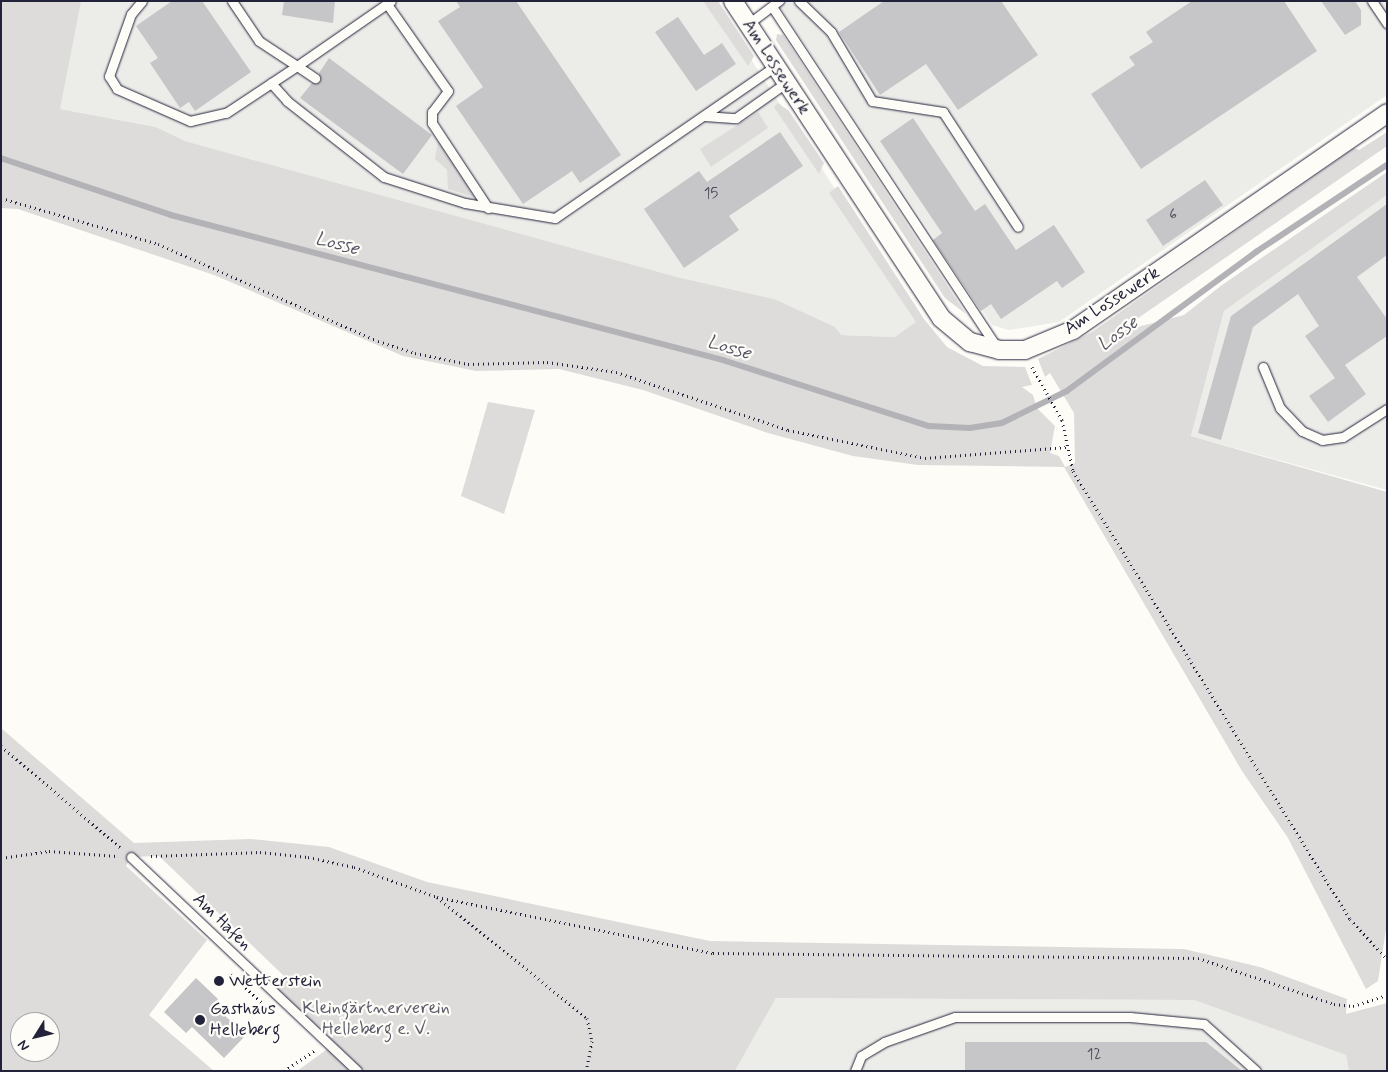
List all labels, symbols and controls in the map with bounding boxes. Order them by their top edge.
street label: Am Lossewerk [737,15,815,119]
house number: 15 [704,186,718,204]
house number: 6 [1169,207,1177,225]
water label: Losse [313,227,361,261]
street label: Am Lossewerk [1060,262,1164,340]
water label: Losse [1093,312,1143,356]
water label: Losse [704,331,754,365]
street label: Am Hafen [185,886,259,958]
place label: Wetterstein [229,970,322,992]
marker: Wetterstein [213,975,225,987]
park label: Kleingärtnerverein Helleberg e. V. [302,998,450,1040]
place label: Gasthaus Helleberg [210,999,280,1042]
north arrow [10,1012,60,1062]
marker: Gasthaus Helleberg [194,1014,206,1026]
text: N [14,1036,34,1054]
house number: 12 [1087,1047,1101,1065]

